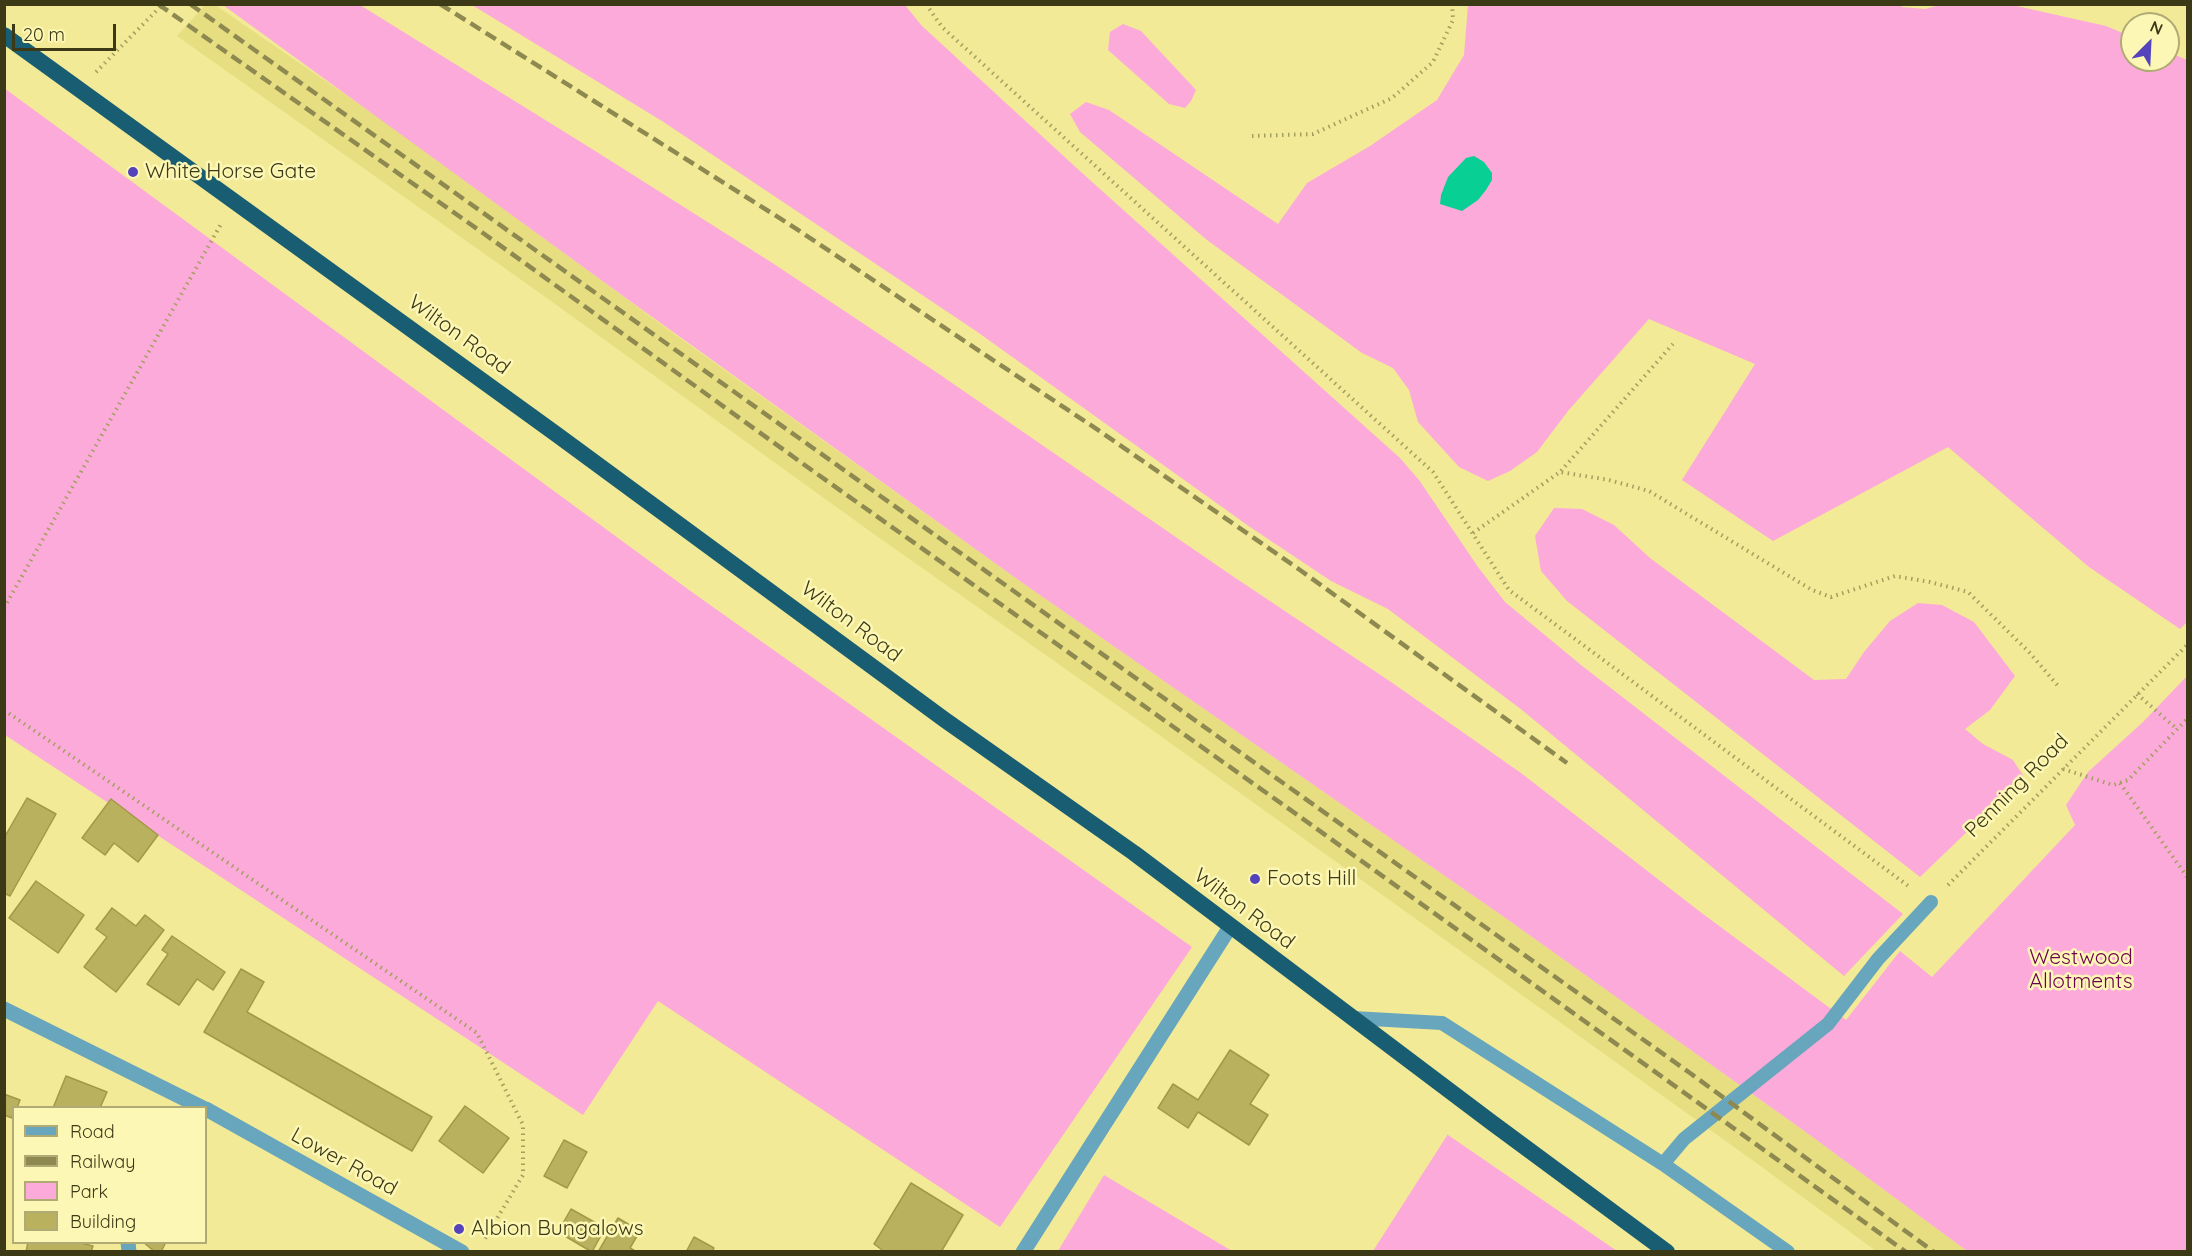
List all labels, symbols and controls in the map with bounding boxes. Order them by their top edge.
scale bar [15,12,118,50]
north arrow [2120,12,2180,72]
text: N [2147,16,2166,39]
text: 20 m [23,23,65,46]
place label: White Horse Gate [145,159,316,185]
marker: White Horse Gate [126,165,140,179]
street label: Wilton Road [403,290,515,380]
street label: Wilton Road [796,576,906,668]
street label: Penning Road [1960,729,2074,843]
street label: Wilton Road [1189,863,1299,955]
place label: Foots Hill [1267,866,1356,892]
marker: Foots Hill [1248,872,1262,886]
park label: Westwood Allotments [2029,945,2133,995]
legend [12,1106,207,1244]
text: Road [70,1120,115,1143]
street label: Lower Road [287,1123,401,1201]
text: Railway [70,1150,136,1173]
text: Park [70,1180,108,1203]
text: Building [70,1210,136,1233]
place label: Albion Bungalows [471,1216,644,1242]
marker: Albion Bungalows [452,1222,466,1236]

